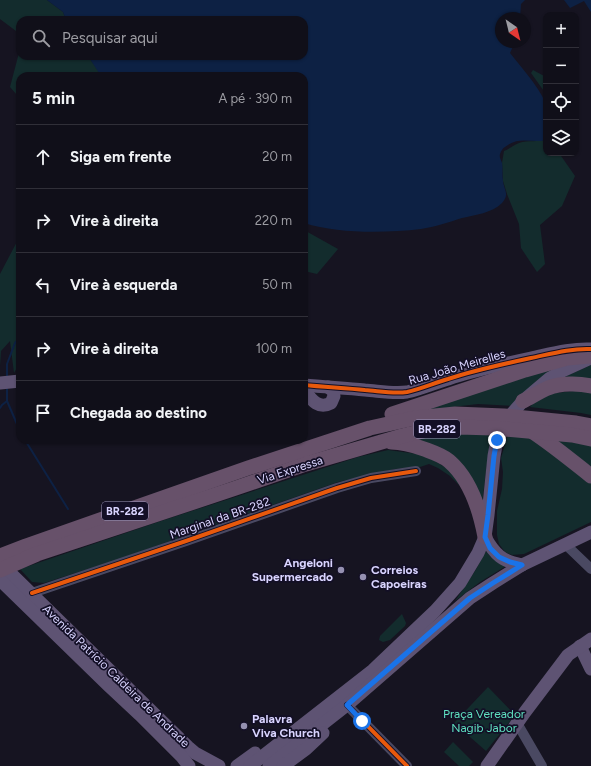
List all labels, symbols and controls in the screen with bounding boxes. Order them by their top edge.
north arrow [495,12,531,48]
map controls [543,12,579,156]
button: + [543,12,579,48]
search box [16,16,308,60]
icon: search [30,27,52,49]
text: Pesquisar aqui [62,29,158,47]
button: − [543,48,579,84]
button: locate [543,84,579,120]
text: 5 min [32,88,75,108]
text: A pé · 390 m [218,91,292,106]
button: layers [543,120,579,156]
icon: ahead [32,146,54,168]
text: Siga em frente [70,148,171,166]
text: 20 m [262,149,292,164]
icon: right [32,210,54,232]
text: Vire à direita [70,212,159,230]
text: 220 m [255,213,292,228]
icon: left [32,274,54,296]
text: Vire à esquerda [70,276,177,294]
text: 50 m [262,277,292,292]
icon: right [32,338,54,360]
text: Vire à direita [70,340,159,358]
text: 100 m [256,341,292,356]
street label: Rua João Meirelles [407,346,507,388]
icon: arrive [32,402,54,424]
text: Chegada ao destino [70,404,207,422]
road number: BR-282 [414,420,460,438]
route end [488,431,506,449]
street label: Via Expressa [256,453,324,487]
street label: Marginal da BR-282 [168,494,272,542]
road number: BR-282 [102,502,148,520]
place label: Angeloni Supermercado [252,556,333,584]
place label: Correios Capoeiras [371,563,427,591]
marker: Angeloni Supermercado [336,565,346,575]
marker: Correios Capoeiras [358,572,368,582]
street label: Avenida Patrício Caldeira de Andrade [40,602,193,750]
park label: Praça Vereador Nagib Jabor [443,707,525,735]
place label: Palavra Viva Church [252,712,320,740]
route start [353,712,371,730]
marker: Palavra Viva Church [239,721,249,731]

